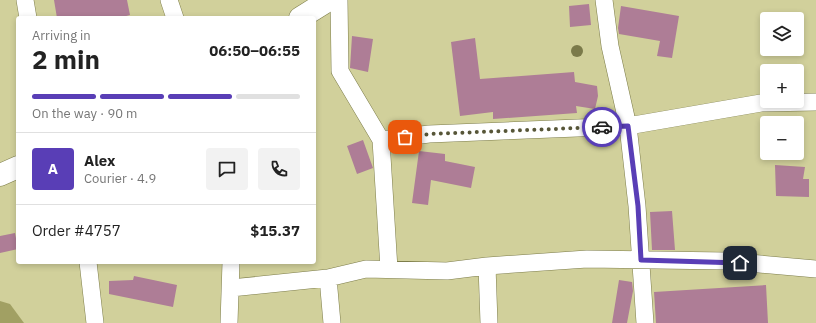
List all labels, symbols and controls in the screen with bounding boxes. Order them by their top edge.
map controls [760,12,804,160]
button: layers [760,12,804,56]
text: Arriving in [32,27,91,44]
text: 06:50–06:55 [209,41,300,60]
text: 2 min [32,42,100,76]
button: + [760,64,804,108]
text: On the way · 90 m [32,105,137,122]
courier [582,107,622,147]
icon: car [591,116,613,138]
button: − [760,116,804,160]
pin [388,120,422,154]
icon: bag [394,126,416,148]
button: chat [206,148,248,190]
button: phone [258,148,300,190]
text: Alex [84,151,115,170]
text: A [48,159,58,178]
text: Courier · 4.9 [84,170,156,187]
text: Order #4757 [32,221,121,240]
text: $15.37 [250,221,300,240]
pin [723,246,757,280]
icon: home [729,252,751,274]

